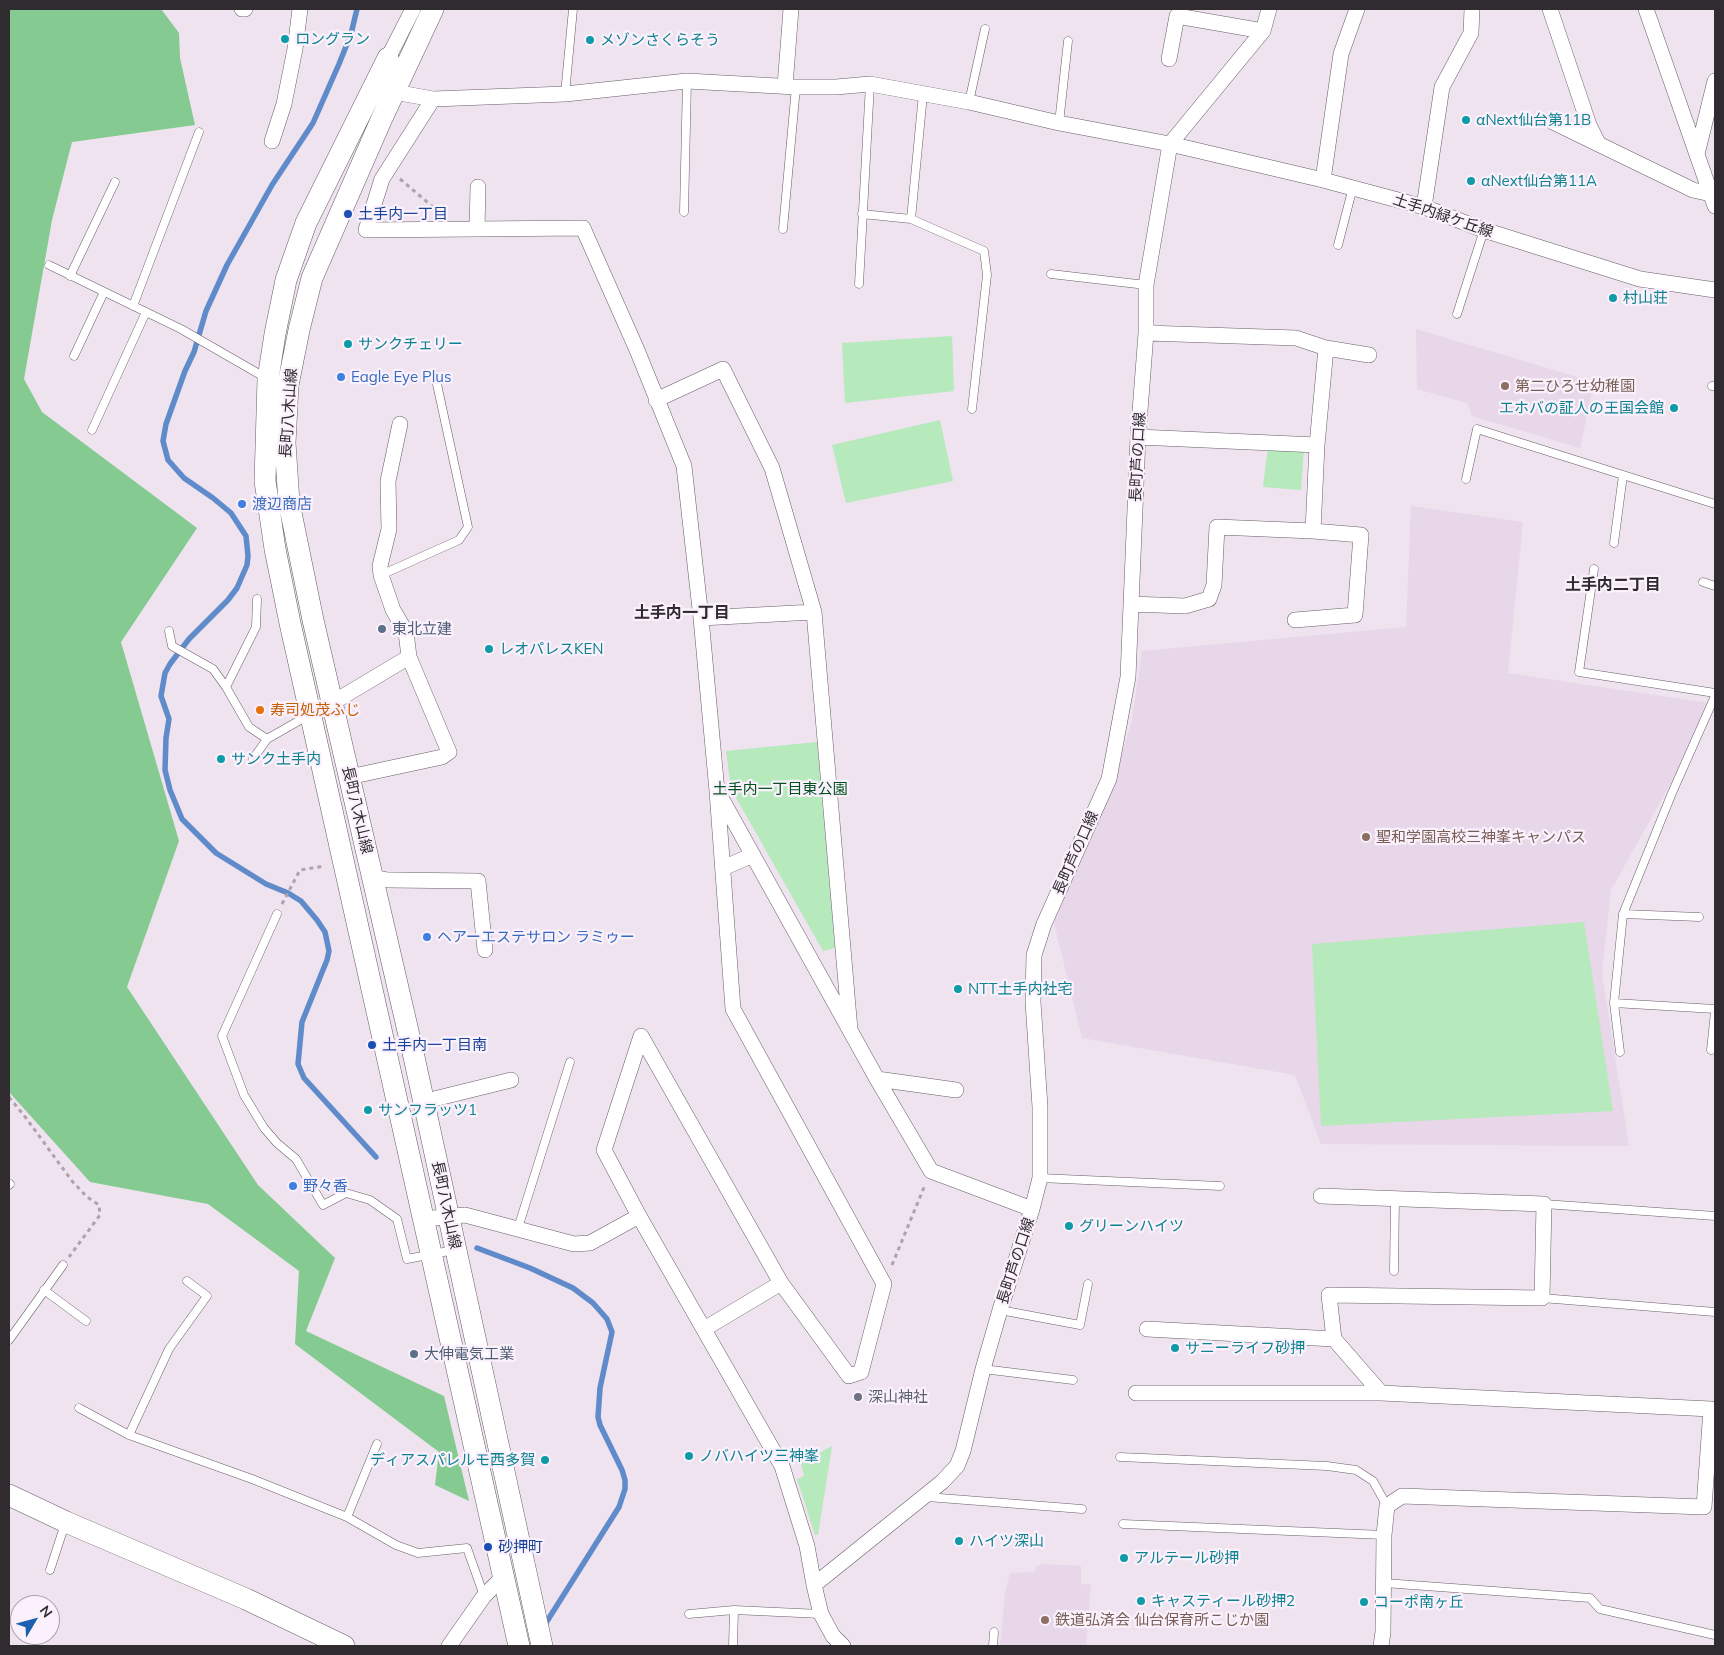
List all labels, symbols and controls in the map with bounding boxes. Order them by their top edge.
place label: ロングラン [295,30,370,48]
place label: メゾンさくらそう [600,31,720,49]
marker: ロングラン [279,33,291,45]
marker: メゾンさくらそう [584,34,596,46]
place label: αNext仙台第11B [1476,111,1591,129]
marker: αNext仙台第11B [1460,114,1472,126]
place label: αNext仙台第11A [1481,172,1597,190]
marker: αNext仙台第11A [1465,175,1477,187]
street label: 土手内緑ケ丘線 [1390,190,1496,242]
place label: 土手内一丁目 [358,205,448,223]
marker: 土手内一丁目 [342,208,354,220]
place label: 村山荘 [1623,289,1668,307]
marker: 村山荘 [1607,292,1619,304]
place label: サンクチェリー [358,335,463,353]
marker: サンクチェリー [342,338,354,350]
street label: 長町八木山線 [277,367,301,459]
place label: Eagle Eye Plus [351,368,451,386]
marker: Eagle Eye Plus [335,371,347,383]
place label: 第二ひろせ幼稚園 [1515,377,1635,395]
marker: 第二ひろせ幼稚園 [1499,380,1511,392]
place label: エホバの証人の王国会館 [1499,399,1664,417]
marker: エホバの証人の王国会館 [1668,402,1680,414]
street label: 長町芦の口線 [1127,412,1149,502]
place label: 渡辺商店 [252,495,312,513]
marker: 渡辺商店 [236,498,248,510]
district label: 土手内二丁目 [1565,575,1661,595]
district label: 土手内一丁目 [634,603,730,623]
place label: 東北立建 [392,620,452,638]
marker: 東北立建 [376,623,388,635]
place label: レオパレスKEN [499,640,604,658]
marker: レオパレスKEN [483,643,495,655]
place label: 寿司処茂ふじ [270,701,360,719]
marker: 寿司処茂ふじ [254,704,266,716]
place label: サンク土手内 [231,750,321,768]
marker: サンク土手内 [215,753,227,765]
street label: 長町八木山線 [338,764,376,856]
park label: 土手内一丁目東公園 [713,780,847,798]
street label: 長町芦の口線 [1049,808,1103,898]
place label: 聖和学園高校三神峯キャンパス [1376,828,1586,846]
marker: 聖和学園高校三神峯キャンパス [1360,831,1372,843]
place label: ヘアーエステサロン ラミゥー [437,928,635,946]
marker: ヘアーエステサロン ラミゥー [421,931,433,943]
place label: NTT土手内社宅 [968,980,1072,998]
marker: NTT土手内社宅 [952,983,964,995]
place label: 土手内一丁目南 [382,1036,487,1054]
marker: 土手内一丁目南 [366,1039,378,1051]
place label: サンフラッツ1 [378,1101,477,1119]
marker: サンフラッツ1 [362,1104,374,1116]
street label: 長町八木山線 [428,1159,464,1251]
place label: 野々香 [303,1177,348,1195]
marker: 野々香 [287,1180,299,1192]
street label: 長町芦の口線 [994,1215,1038,1307]
place label: グリーンハイツ [1079,1217,1184,1235]
marker: グリーンハイツ [1063,1220,1075,1232]
place label: サニーライフ砂押 [1185,1339,1305,1357]
marker: サニーライフ砂押 [1169,1342,1181,1354]
place label: 大伸電気工業 [424,1345,514,1363]
marker: 大伸電気工業 [408,1348,420,1360]
place label: 深山神社 [868,1388,928,1406]
marker: 深山神社 [852,1391,864,1403]
place label: ノバハイツ三神峯 [699,1447,819,1465]
marker: ノバハイツ三神峯 [683,1450,695,1462]
place label: ディアスパレルモ西多賀 [370,1451,535,1469]
marker: ディアスパレルモ西多賀 [539,1454,551,1466]
place label: ハイツ深山 [969,1532,1044,1550]
marker: ハイツ深山 [953,1535,965,1547]
place label: 砂押町 [498,1538,543,1556]
marker: 砂押町 [482,1541,494,1553]
place label: アルテール砂押 [1134,1549,1239,1567]
marker: アルテール砂押 [1118,1552,1130,1564]
place label: キャスティール砂押2 [1151,1592,1295,1610]
place label: コーポ南ヶ丘 [1374,1593,1464,1611]
north arrow [10,1595,60,1645]
marker: キャスティール砂押2 [1135,1595,1147,1607]
marker: コーポ南ヶ丘 [1358,1596,1370,1608]
text: N [36,1602,57,1621]
place label: 鉄道弘済会 仙台保育所こじか園 [1055,1611,1269,1629]
marker: 鉄道弘済会 仙台保育所こじか園 [1039,1614,1051,1626]

